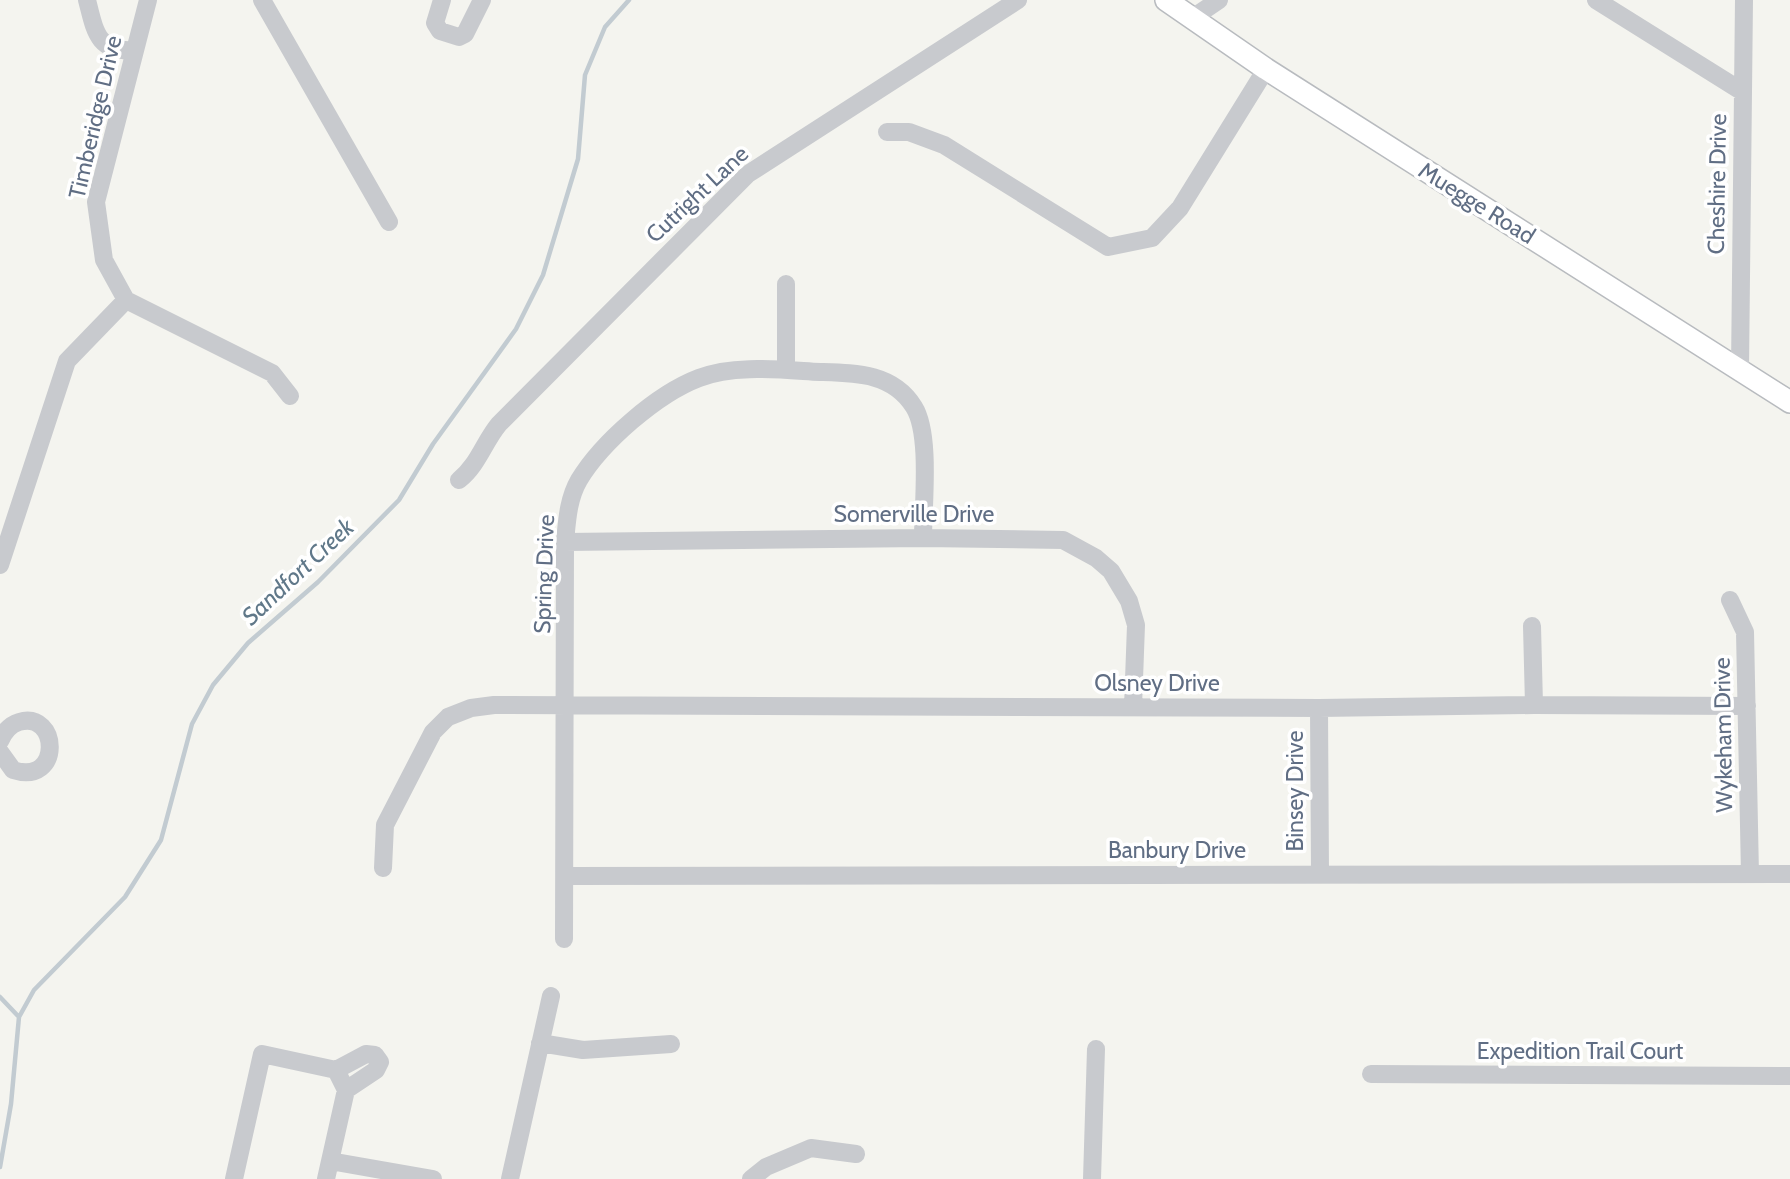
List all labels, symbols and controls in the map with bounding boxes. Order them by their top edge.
street label: Timberidge Drive [63,32,127,201]
street label: Cheshire Drive [1702,113,1732,255]
street label: Cutright Lane [640,139,754,248]
street label: Muegge Road [1414,156,1540,250]
street label: Somerville Drive [834,500,995,528]
water label: Sandfort Creek [236,512,360,631]
street label: Spring Drive [528,514,560,634]
street label: Wykeham Drive [1708,657,1738,813]
street label: Olsney Drive [1094,669,1220,697]
street label: Binsey Drive [1281,730,1309,851]
street label: Banbury Drive [1108,836,1246,864]
street label: Expedition Trail Court [1477,1037,1684,1065]

